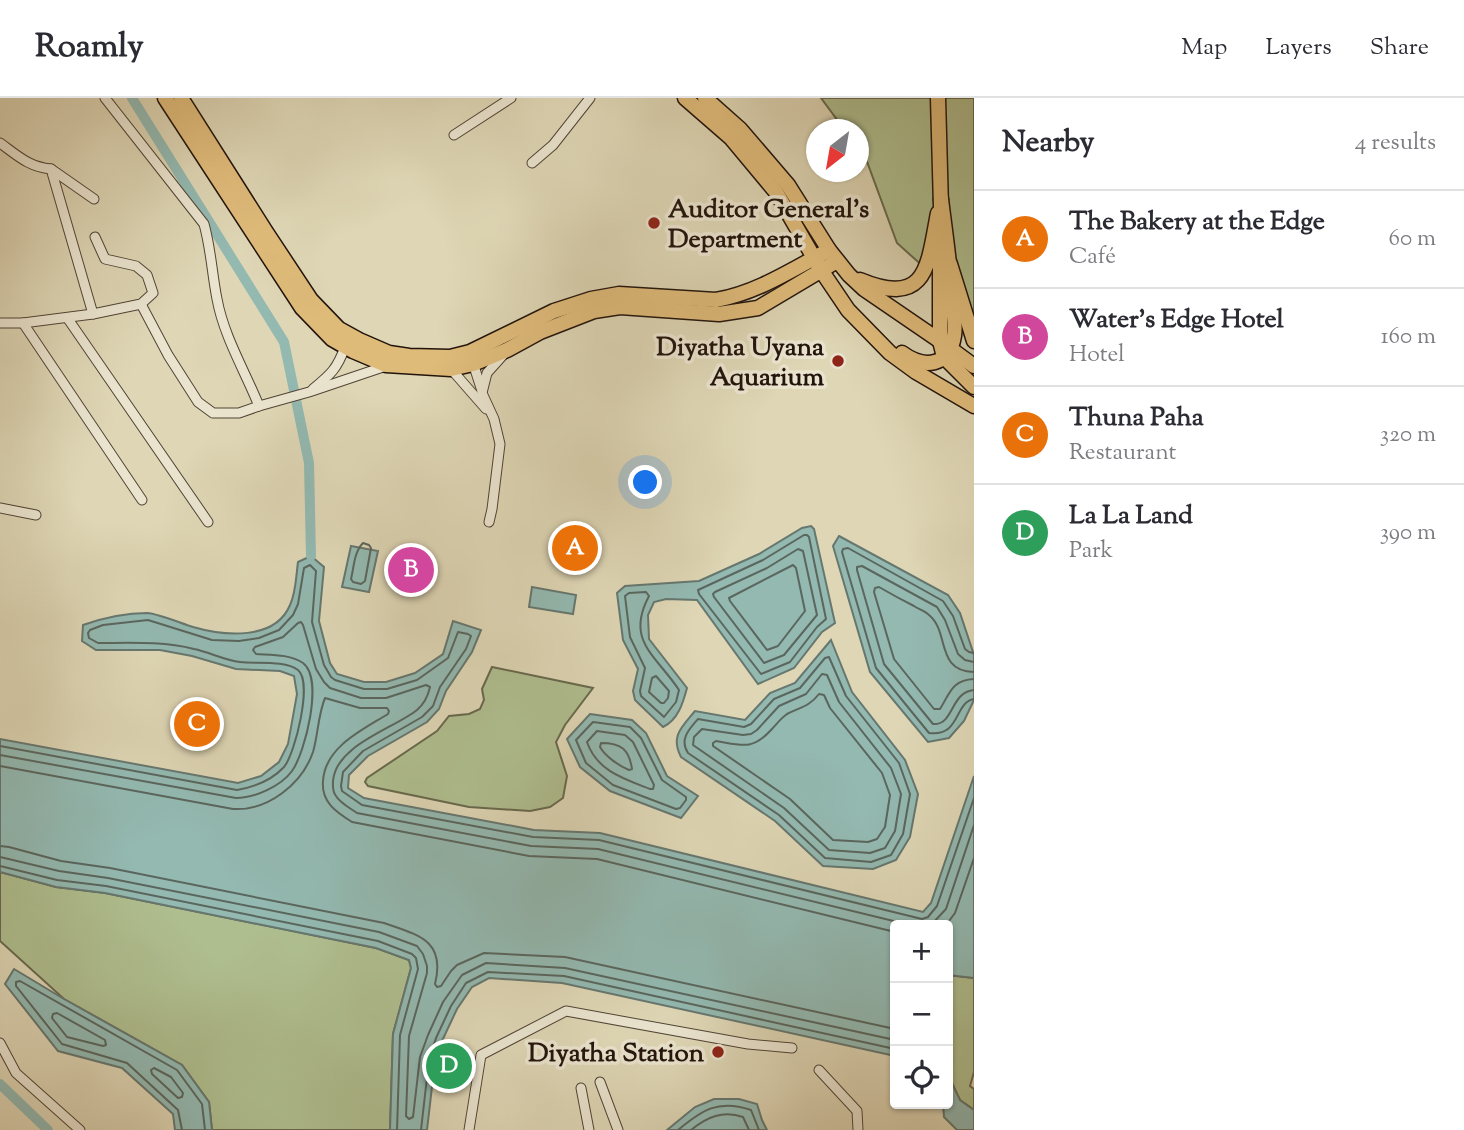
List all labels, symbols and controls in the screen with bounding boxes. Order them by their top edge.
text: Roamly [35,24,144,72]
text: Map [1181,31,1227,65]
text: Layers [1265,31,1332,65]
text: Share [1370,31,1429,65]
north arrow [806,119,869,182]
text: Nearby [1002,122,1094,165]
text: 4 results [1355,127,1436,160]
place label: Auditor General's Department [668,192,869,259]
text: The Bakery at the Edge [1069,204,1325,241]
marker: Auditor General's Department [646,215,662,231]
text: A [1016,223,1034,256]
text: 60 m [1388,223,1436,256]
text: Café [1069,241,1116,274]
text: Water's Edge Hotel [1069,302,1284,339]
text: B [1018,321,1032,354]
text: 160 m [1381,321,1436,354]
place label: Diyatha Uyana Aquarium [656,330,824,397]
text: Hotel [1069,339,1125,372]
marker: Diyatha Uyana Aquarium [830,353,846,369]
text: Thuna Paha [1069,400,1204,437]
text: C [1016,419,1034,452]
text: 320 m [1380,419,1436,452]
text: Restaurant [1069,437,1176,470]
your location [628,465,662,499]
text: La La Land [1069,498,1193,535]
text: D [1016,517,1034,550]
text: 390 m [1380,517,1436,550]
pin: A [552,522,598,574]
text: Park [1069,535,1113,568]
pin: B [388,544,434,596]
pin: C [174,698,220,750]
map controls [890,920,953,1109]
button: + [890,920,953,983]
button: − [890,983,953,1046]
place label: Diyatha Station [528,1036,705,1073]
pin: D [426,1040,472,1092]
marker: Diyatha Station [710,1044,726,1060]
button: locate [890,1046,953,1109]

